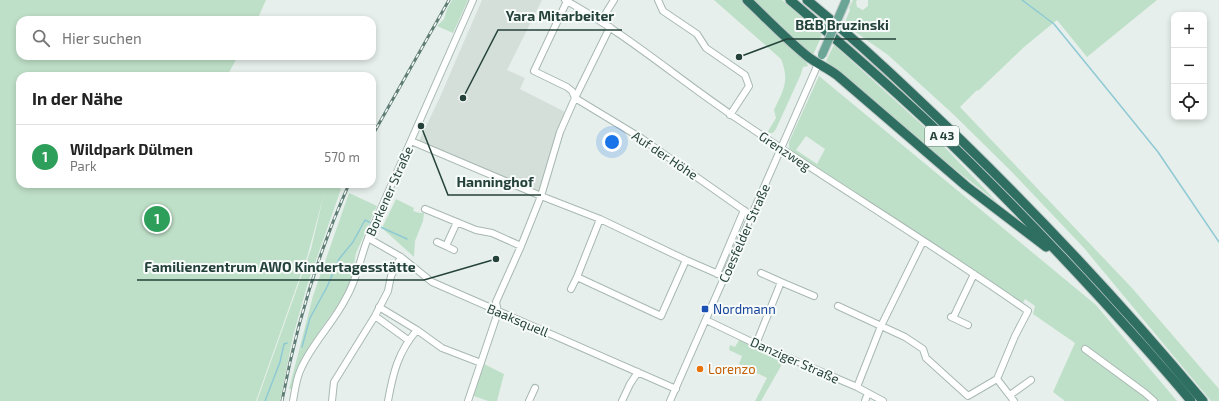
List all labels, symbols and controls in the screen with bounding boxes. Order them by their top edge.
callout: Yara Mitarbeiter [498,4,622,30]
text: Yara Mitarbeiter [506,7,614,24]
map controls [1171,12,1207,120]
button: + [1171,12,1207,48]
callout: B&B Bruzinski [787,13,896,39]
search box [16,16,376,60]
text: B&B Bruzinski [795,16,889,33]
icon: search [30,27,52,49]
text: Hier suchen [62,29,142,47]
button: − [1171,48,1207,84]
button: locate [1171,84,1207,120]
text: In der Nähe [32,88,123,108]
road number: A 43 [925,126,959,146]
street label: Auf der Höhe [629,127,701,183]
street label: Grenzweg [756,128,814,174]
your location [602,132,622,152]
text: Wildpark Dülmen [70,140,193,158]
street label: Borkener Straße [362,144,416,238]
text: 1 [42,149,48,165]
text: 570 m [324,149,360,165]
text: Park [70,158,97,174]
callout: Hanninghof [448,169,541,195]
text: Hanninghof [456,173,534,190]
street label: Coesfelder Straße [715,181,773,285]
pin: 1 [144,204,170,234]
callout: Familienzentrum AWO Kindertagesstätte [137,254,424,280]
text: Familienzentrum AWO Kindertagesstätte [144,258,416,275]
street label: Baaksquell [485,300,551,340]
place label: Nordmann [713,301,776,317]
marker: Nordmann [700,304,710,314]
street label: Danziger Straße [748,333,842,387]
place label: Lorenzo [708,361,756,377]
marker: Lorenzo [695,364,705,374]

